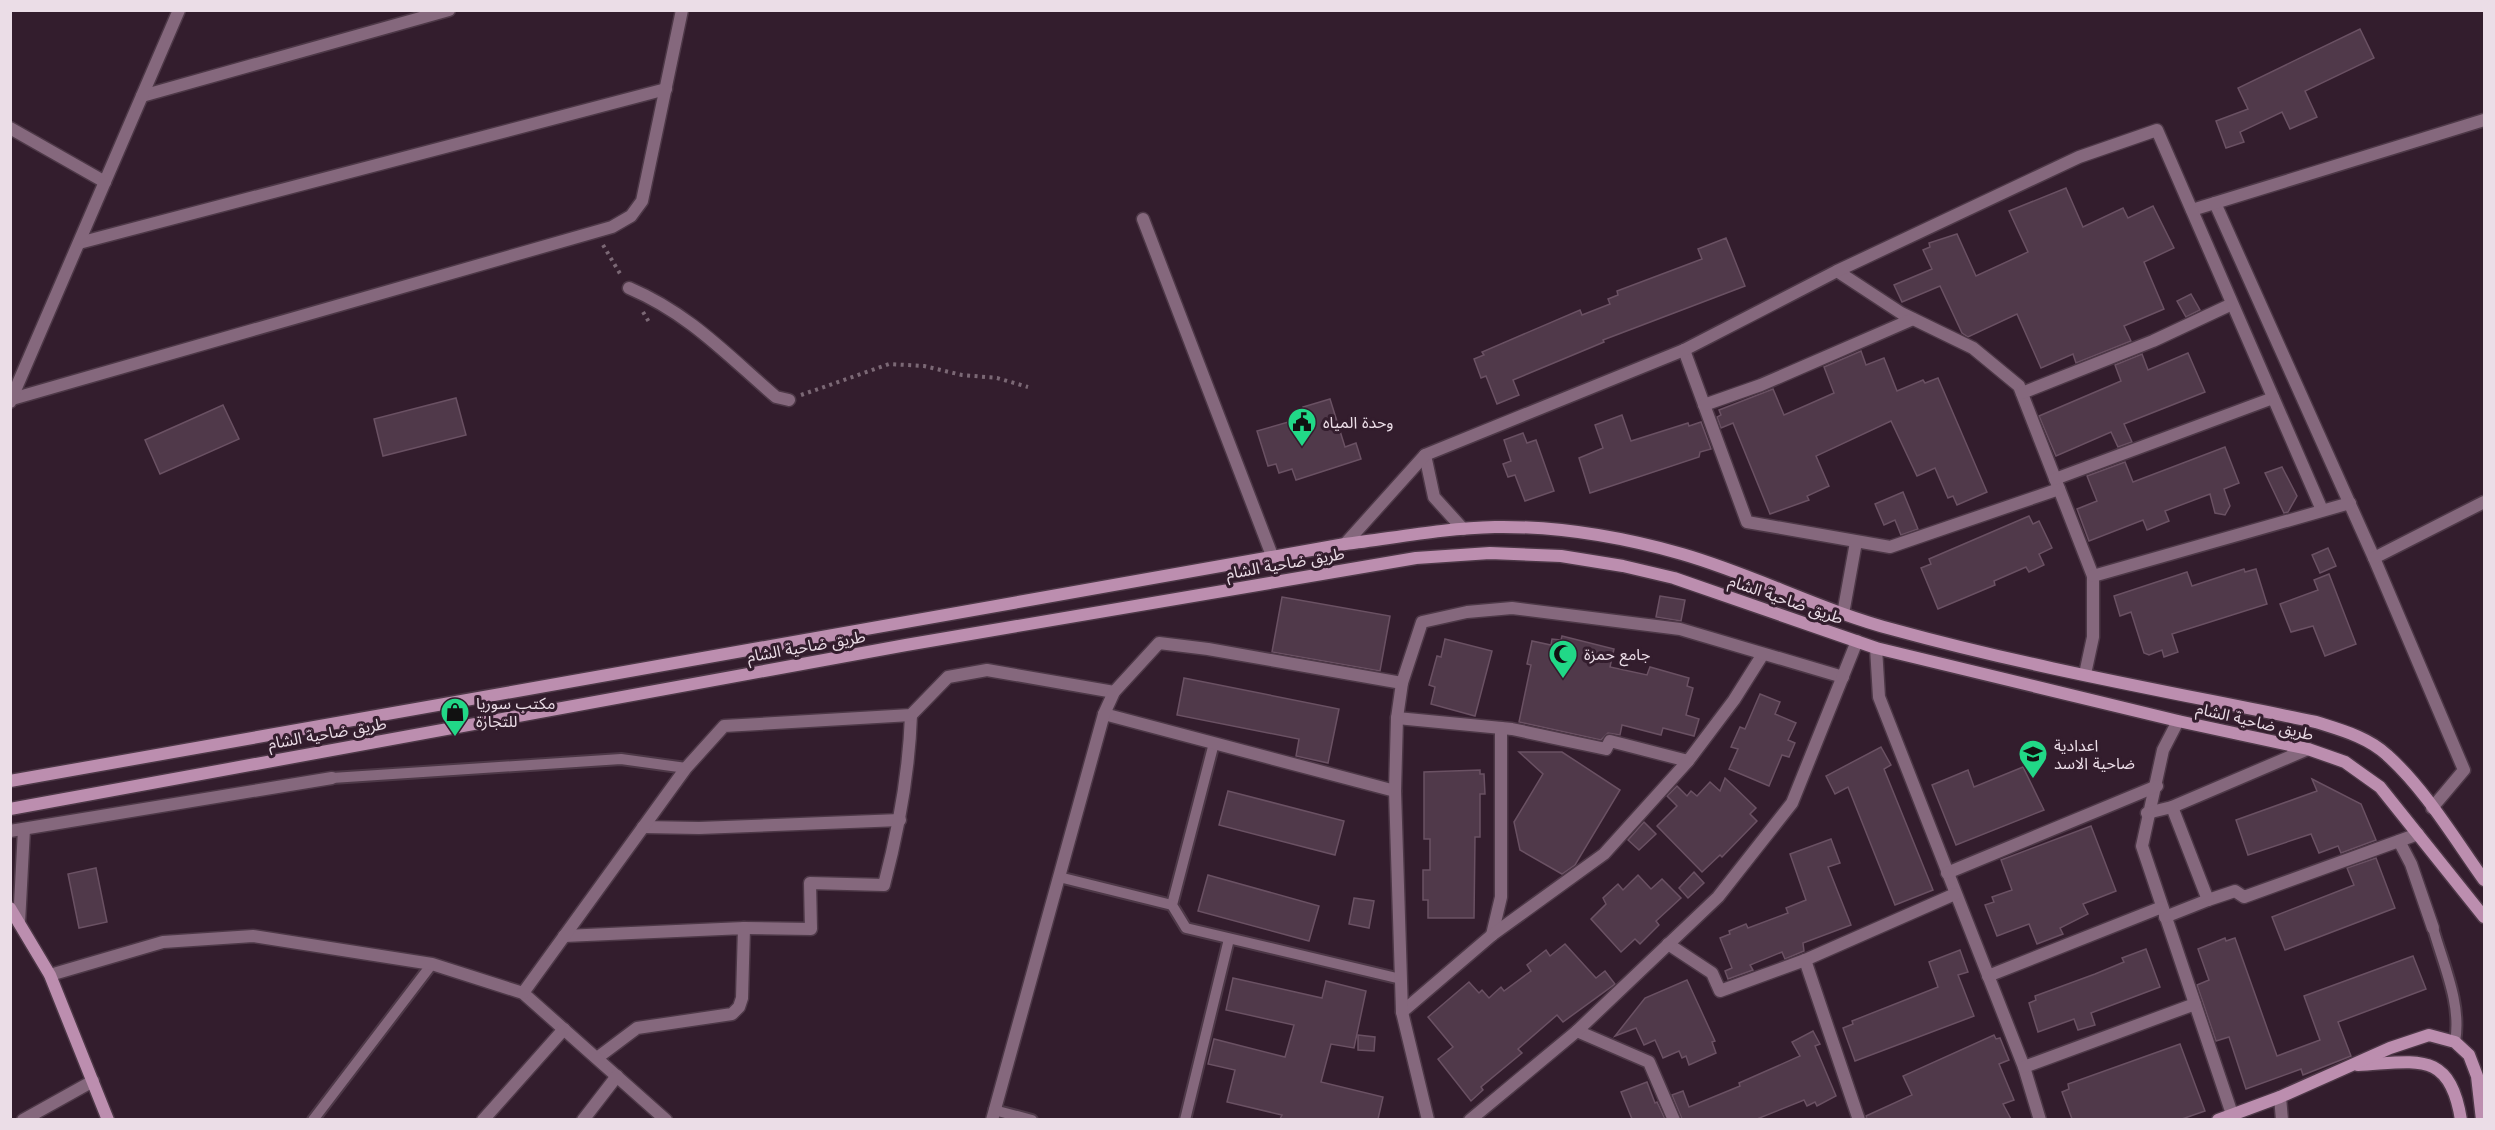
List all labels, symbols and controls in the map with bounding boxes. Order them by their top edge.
public building icon: وحدة المياه [1286,406,1318,448]
place label: وحدة المياه [1323,412,1393,432]
street label: طريق ضاحية الشام [1224,543,1346,586]
street label: طريق ضاحية الشام [1725,570,1846,631]
street label: طريق ضاحية الشام [745,626,867,669]
mosque icon: جامع حمزة [1547,638,1579,680]
place label: جامع حمزة [1584,644,1650,667]
place label: مكتب سوريا للتجارة [476,693,556,731]
shop icon: مكتب سوريا للتجارة [439,696,471,738]
street label: طريق ضاحية الشام [2194,698,2316,747]
street label: طريق ضاحية الشام [266,713,388,756]
place label: اعدادية ضاحية الاسد [2054,735,2135,773]
school or university icon: اعدادية ضاحية الاسد [2017,738,2049,780]

